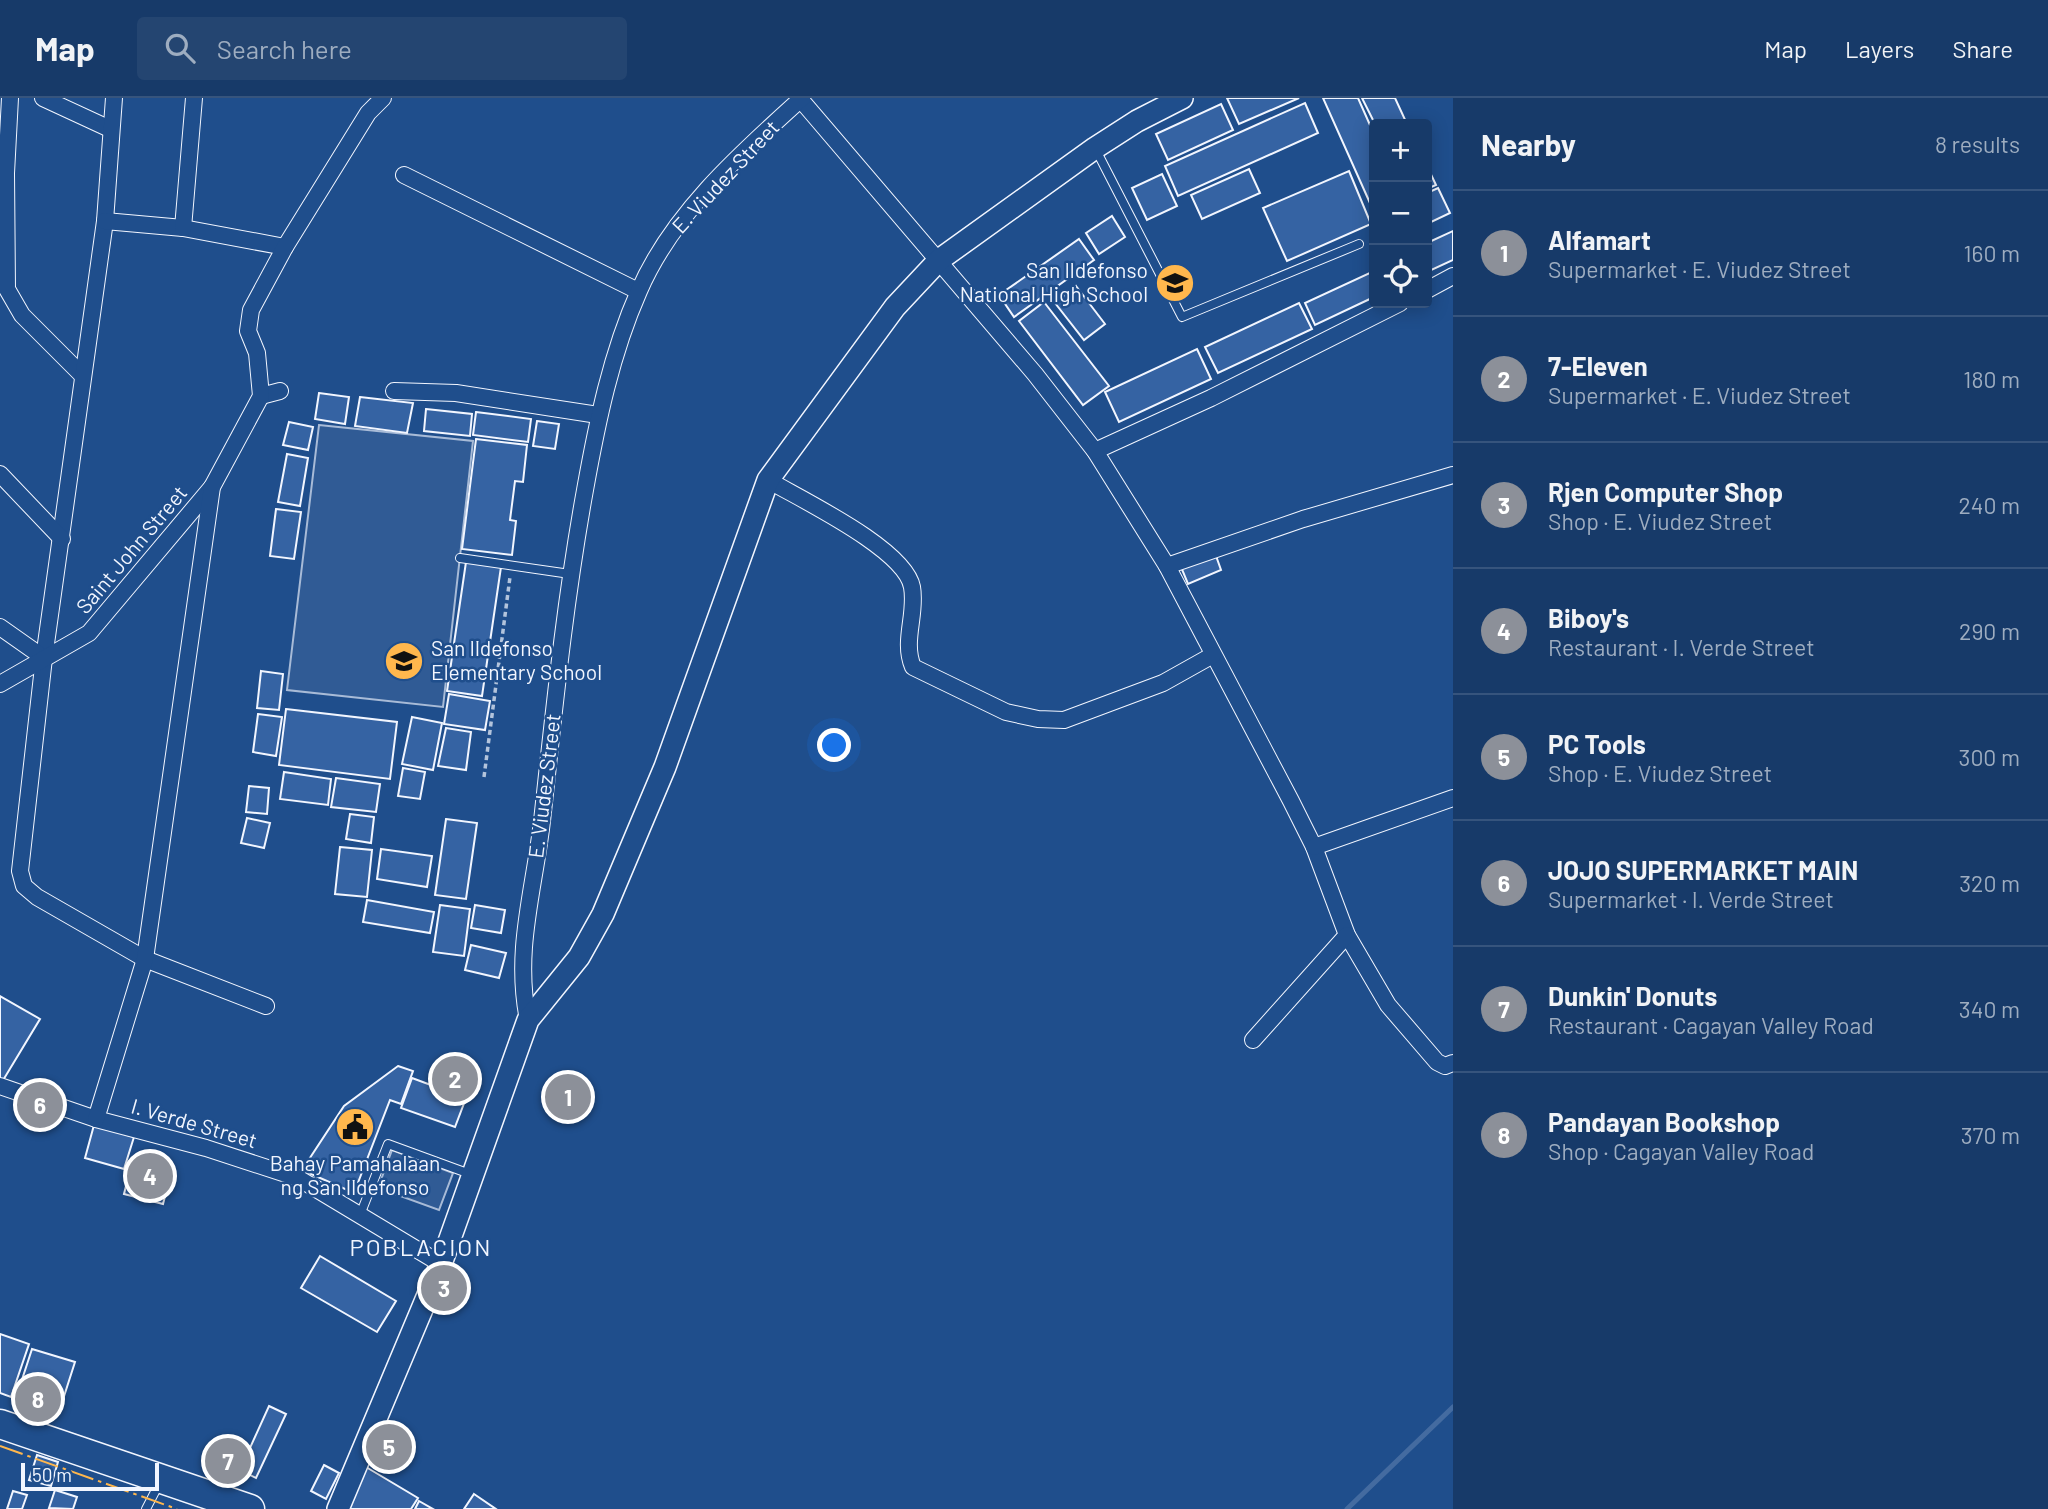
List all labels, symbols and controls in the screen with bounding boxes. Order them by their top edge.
search box [137,17,627,80]
text: Map [35,28,95,68]
icon: search [161,29,199,67]
text: Search here [217,33,352,64]
text: Map [1764,34,1807,63]
text: Layers [1845,34,1914,63]
text: Share [1952,34,2013,63]
street label: E. Viudez Street [666,114,784,238]
map controls [1369,119,1432,308]
button: + [1369,119,1432,182]
text: Nearby [1481,126,1576,162]
text: 8 results [1935,130,2020,158]
button: − [1369,182,1432,245]
text: Alfamart [1548,224,1651,255]
text: 1 [1500,239,1508,267]
text: 160 m [1963,239,2020,267]
button: locate [1369,245,1432,308]
text: Supermarket · E. Viudez Street [1548,255,1851,283]
place label: San Ildefonso National High School [960,257,1148,306]
school or university icon: San Ildefonso National High School [1154,262,1196,304]
text: 7-Eleven [1548,350,1648,381]
text: 2 [1498,365,1510,393]
text: 180 m [1963,365,2020,393]
text: Supermarket · E. Viudez Street [1548,381,1851,409]
text: Rjen Computer Shop [1548,476,1783,507]
street label: Saint John Street [70,480,192,618]
text: 3 [1498,491,1510,519]
text: 240 m [1958,491,2020,519]
text: Shop · E. Viudez Street [1548,507,1772,535]
text: Biboy's [1548,602,1629,633]
text: 4 [1497,617,1511,645]
text: 290 m [1959,617,2020,645]
text: Restaurant · I. Verde Street [1548,633,1815,661]
place label: San Ildefonso Elementary School [431,635,602,684]
school or university icon: San Ildefonso Elementary School [383,640,425,682]
street label: E. Viudez Street [522,712,565,859]
your location [817,728,851,762]
text: PC Tools [1548,728,1646,759]
text: 5 [1498,743,1510,771]
text: 300 m [1959,743,2020,771]
text: Shop · E. Viudez Street [1548,759,1772,787]
text: JOJO SUPERMARKET MAIN [1548,854,1858,885]
text: 6 [1498,869,1510,897]
text: 320 m [1959,869,2020,897]
text: Supermarket · I. Verde Street [1548,885,1834,913]
text: Dunkin' Donuts [1548,980,1717,1011]
text: 7 [1498,995,1510,1023]
text: 340 m [1959,995,2020,1023]
text: Restaurant · Cagayan Valley Road [1548,1011,1874,1039]
pin: 2 [432,1053,478,1105]
pin: 1 [545,1071,591,1123]
pin: 6 [17,1079,63,1131]
street label: I. Verde Street [129,1093,260,1152]
public building icon: Bahay Pamahalaan ng San Ildefonso [334,1106,376,1148]
text: Pandayan Bookshop [1548,1106,1780,1137]
text: 8 [1498,1121,1510,1149]
text: 370 m [1961,1121,2020,1149]
text: Shop · Cagayan Valley Road [1548,1137,1814,1165]
pin: 4 [127,1150,173,1202]
place label: Bahay Pamahalaan ng San Ildefonso [270,1150,440,1199]
district label: POBLACION [349,1232,493,1261]
pin: 3 [421,1262,467,1314]
pin: 8 [15,1373,61,1425]
pin: 5 [366,1421,412,1473]
pin: 7 [205,1435,251,1487]
scale bar [21,1460,159,1492]
text: 50 m [32,1463,72,1486]

